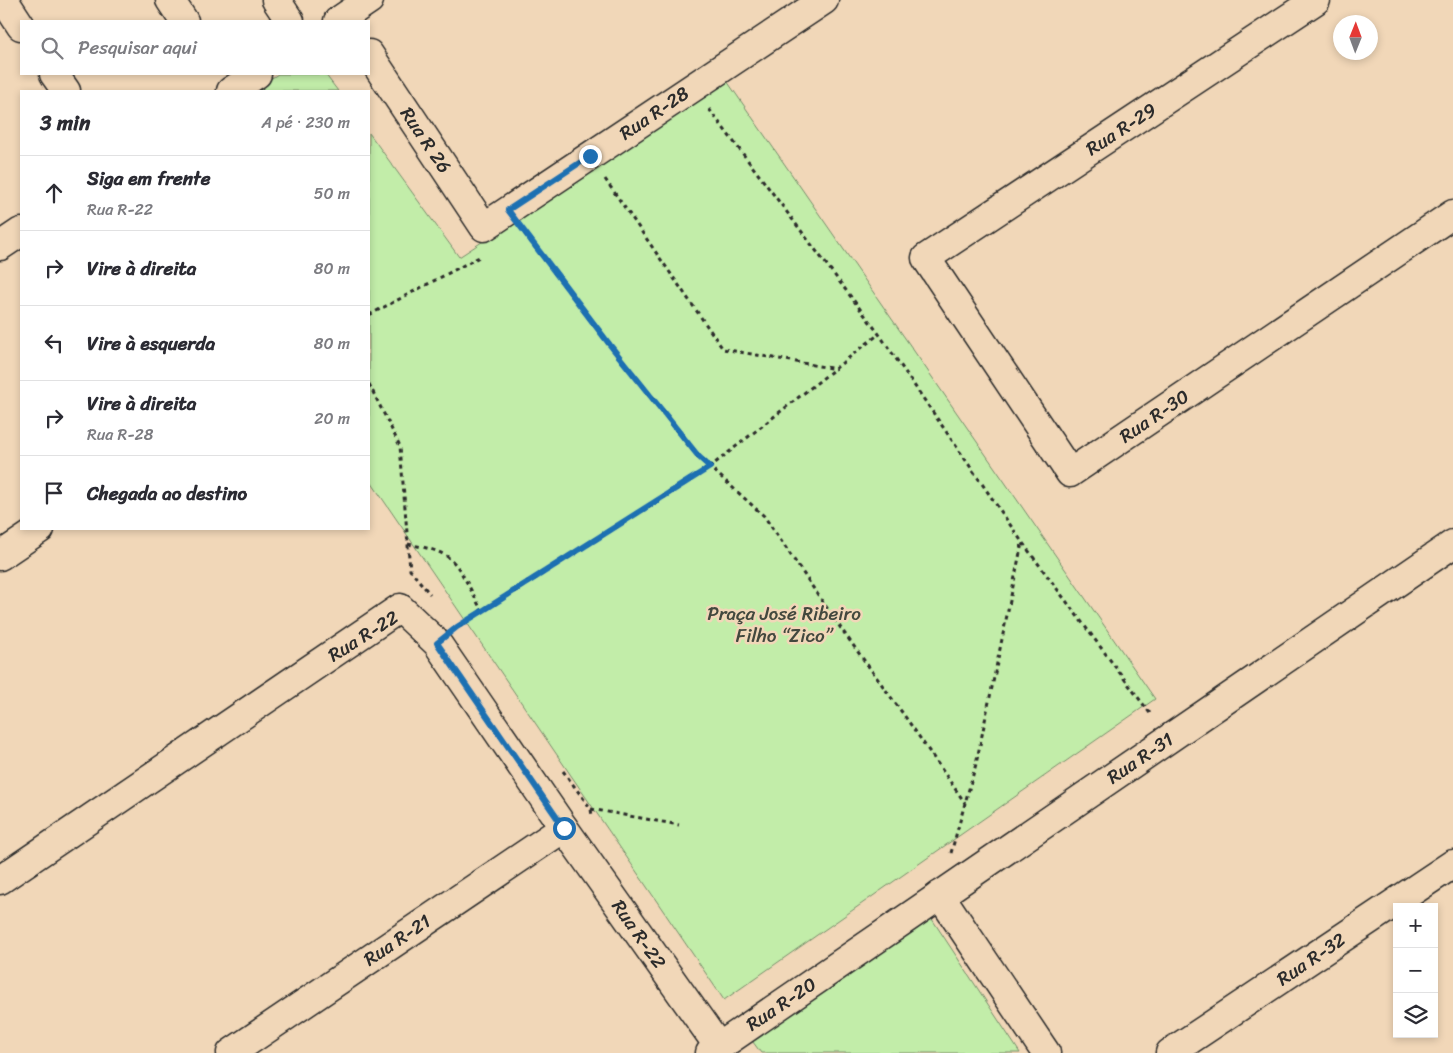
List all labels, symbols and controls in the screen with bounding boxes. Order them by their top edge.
north arrow [1333,15,1378,60]
search box [20,20,370,75]
text: Pesquisar aqui [78,31,197,64]
icon: search [38,34,66,62]
street label: Rua R-28 [612,77,696,149]
street label: Rua R-29 [1079,94,1163,164]
street label: Rua R 26 [392,100,460,180]
text: 3 min [40,104,90,142]
text: A pé · 230 m [261,108,350,137]
route end [579,145,602,168]
text: Siga em frente [87,162,210,195]
icon: ahead [40,179,68,207]
text: 50 m [314,179,350,208]
text: Rua R-22 [87,195,153,224]
text: Vire à direita [87,252,196,285]
icon: right [40,254,68,282]
text: 80 m [314,254,350,283]
text: Vire à esquerda [87,327,215,360]
icon: left [40,329,68,357]
text: 80 m [314,329,350,358]
street label: Rua R-30 [1112,380,1196,452]
text: Vire à direita [87,387,196,420]
icon: right [40,404,68,432]
text: 20 m [314,404,350,433]
text: Rua R-28 [87,420,154,449]
text: Chegada ao destino [87,477,247,510]
icon: arrive [40,479,68,507]
park label: Praça José Ribeiro Filho “Zico” [707,597,861,652]
street label: Rua R-22 [321,601,405,671]
street label: Rua R-31 [1100,723,1180,793]
route start [553,817,576,840]
street label: Rua R-22 [603,892,675,976]
map controls [1393,903,1438,1038]
button: + [1393,903,1438,948]
street label: Rua R-21 [356,905,438,975]
street label: Rua R-32 [1269,924,1353,994]
button: − [1393,948,1438,993]
street label: Rua R-20 [739,968,823,1040]
button: layers [1393,993,1438,1038]

